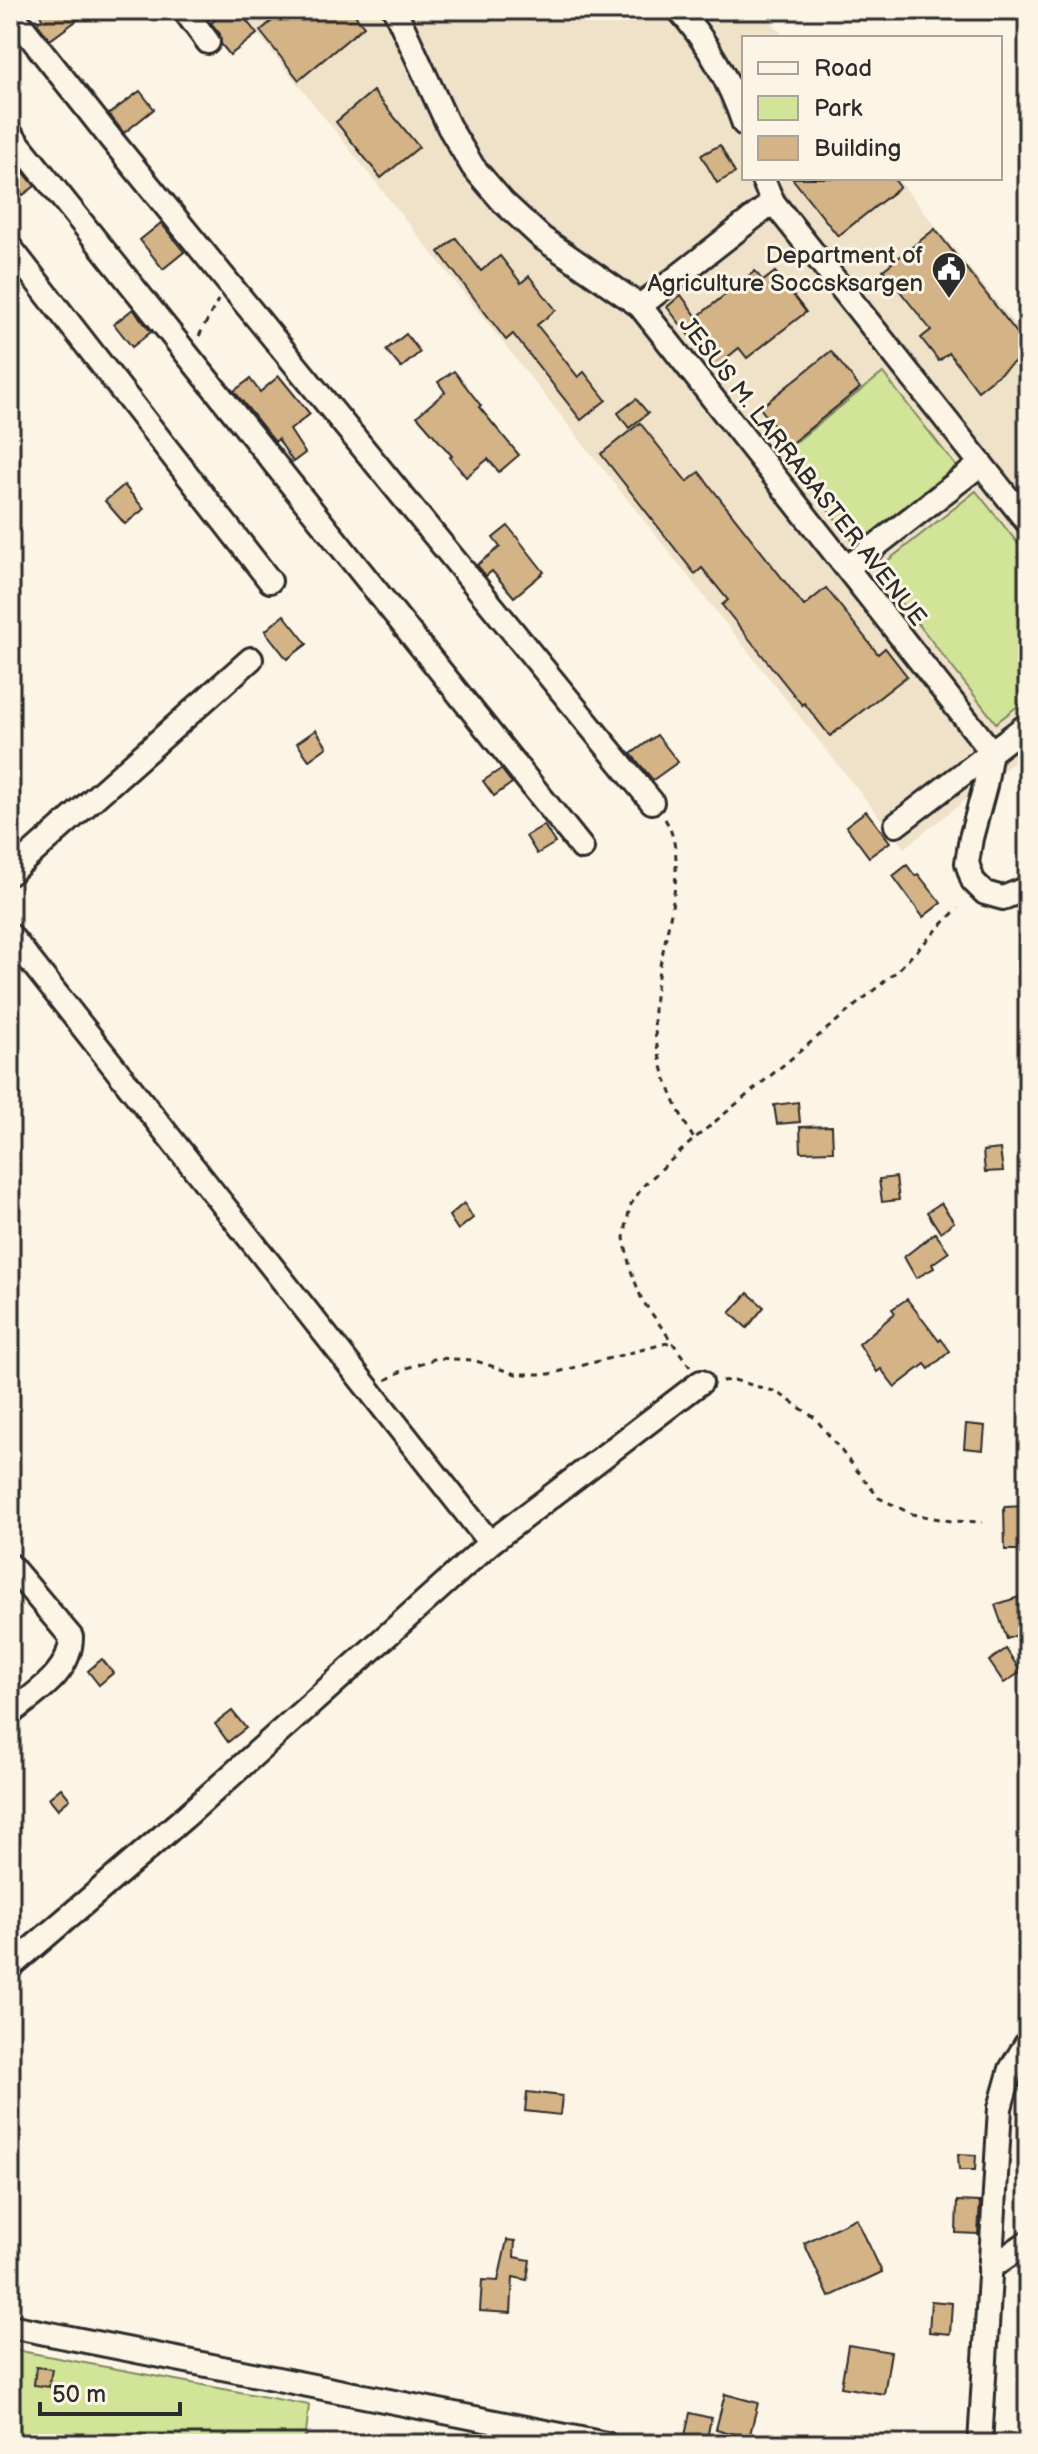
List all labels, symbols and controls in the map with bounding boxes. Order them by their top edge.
legend [742,36,1002,180]
text: Road [814,54,872,83]
text: Park [814,94,862,123]
text: Building [814,134,901,163]
place label: Department of Agriculture Soccsksargen [648,241,924,298]
public building icon: Department of Agriculture Soccsksargen [930,250,968,300]
street label: JESUS M. LARRABASTER AVENUE [673,311,932,632]
scale bar [40,2366,180,2416]
text: 50 m [52,2380,106,2409]

